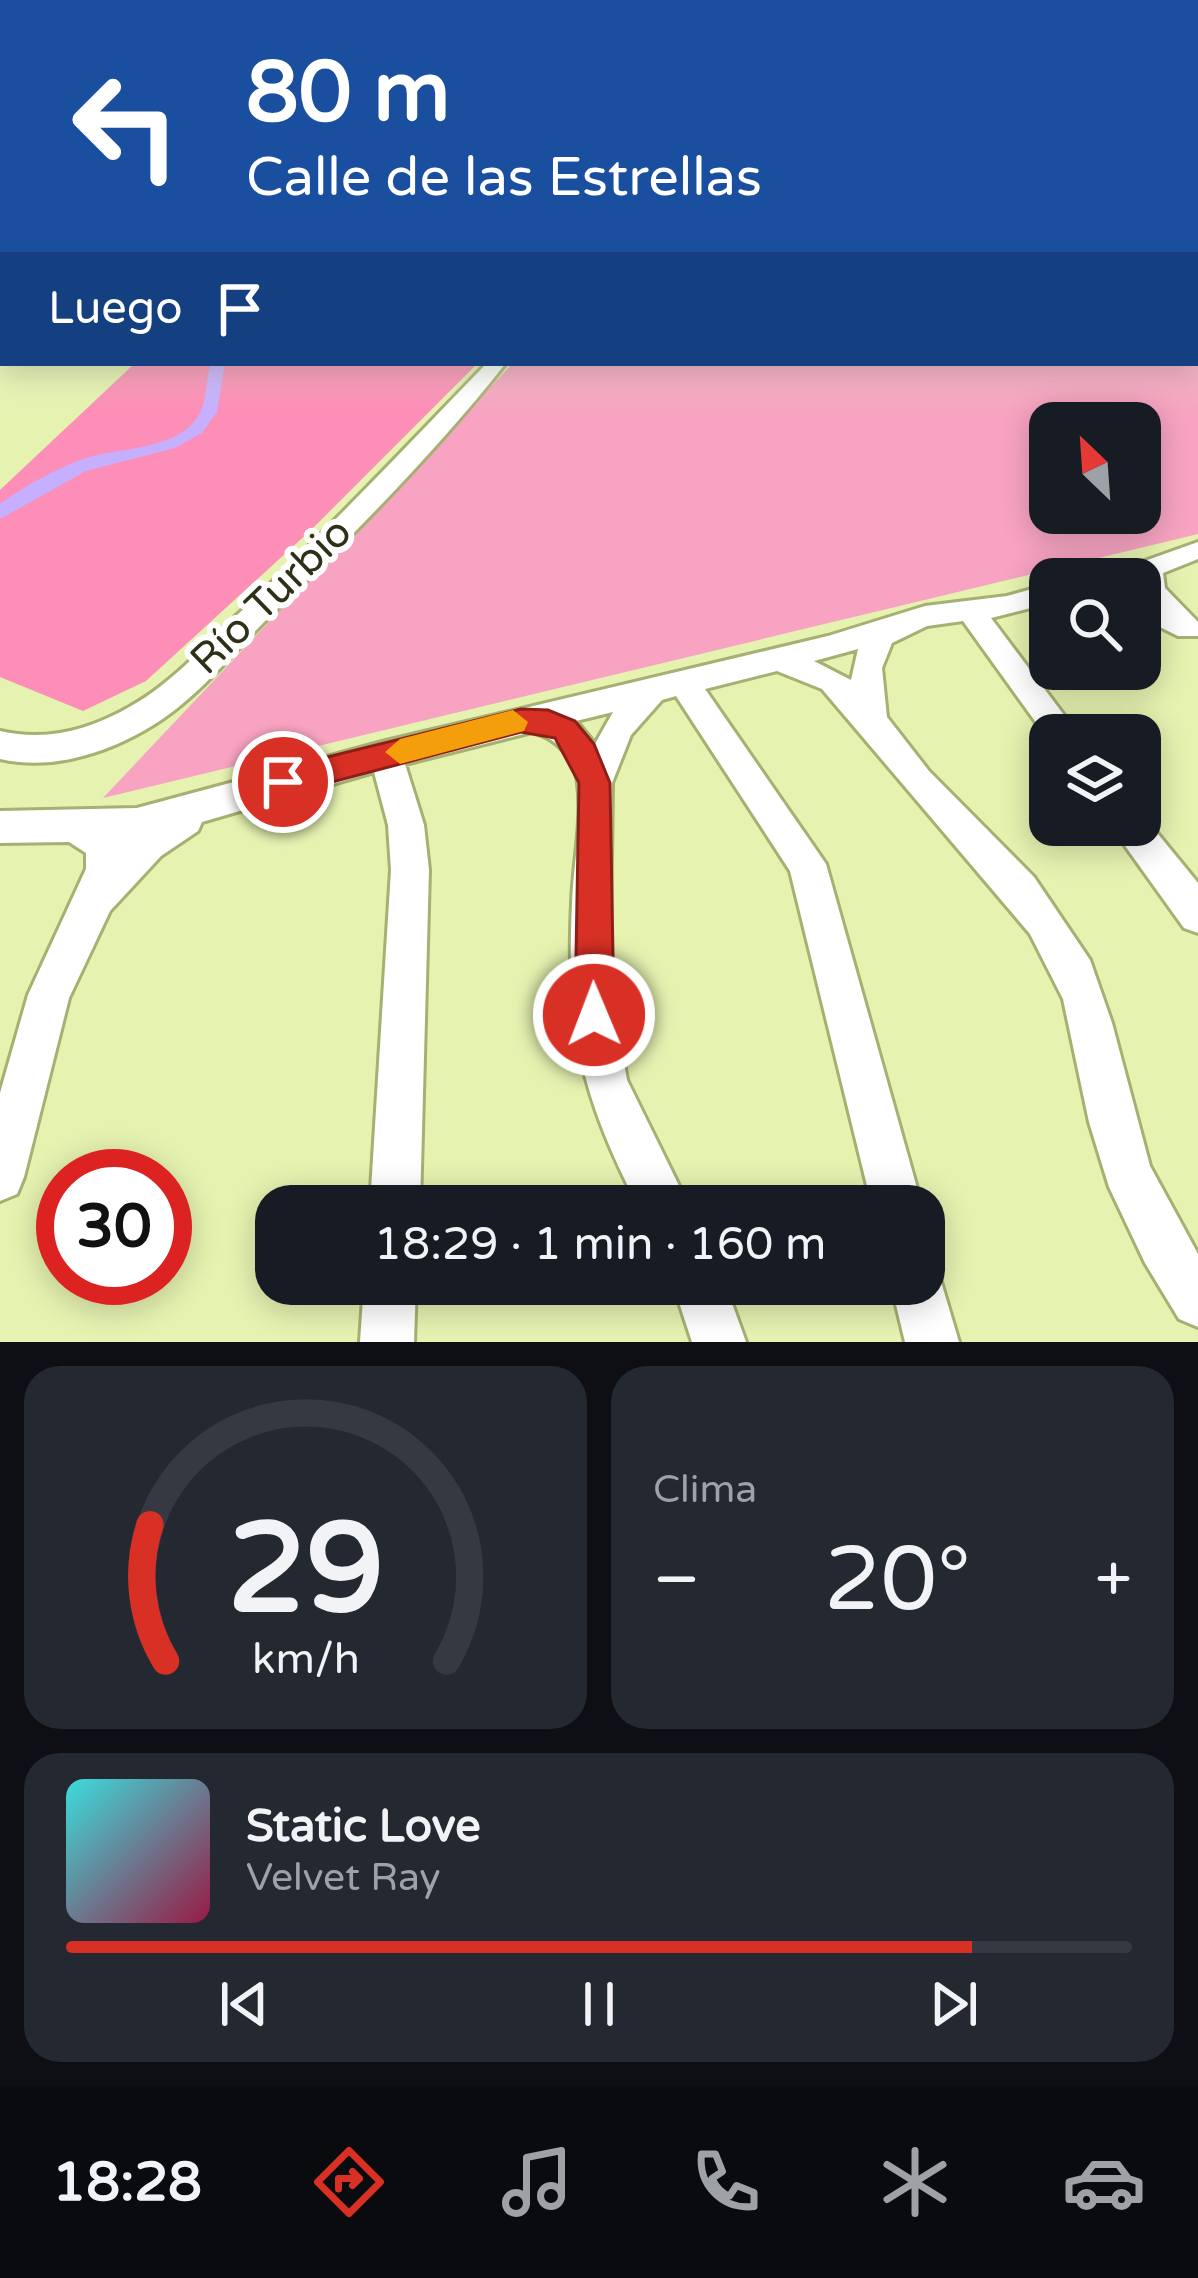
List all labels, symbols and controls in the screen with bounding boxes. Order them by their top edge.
text: 80 m [246,43,450,144]
icon: left [48,48,204,204]
text: Calle de las Estrellas [246,145,762,210]
icon: arrive [207,276,273,342]
text: Luego [48,282,183,336]
north arrow [1029,402,1161,534]
map controls [1029,402,1161,846]
street label: Río Turbio [180,507,362,685]
button: search [1029,558,1161,690]
button: layers [1029,714,1161,846]
pin [232,731,334,833]
icon: arrive [250,749,316,815]
position arrow [531,952,657,1078]
speed limit sign: 30 [36,1149,192,1305]
text: 18:29 · 1 min · 160 m [374,1218,826,1272]
text: Clima [653,1466,757,1513]
text: 29 [227,1495,384,1646]
text: 20° [824,1526,971,1635]
text: − [653,1540,700,1620]
text: + [1095,1540,1132,1620]
text: km/h [252,1633,359,1684]
text: Static Love [246,1800,481,1854]
text: Velvet Ray [246,1854,441,1901]
icon: previous [211,1971,277,2037]
icon: pause [566,1971,632,2037]
icon: next [921,1971,987,2037]
icon: directions [307,2140,391,2224]
icon: music [495,2140,579,2224]
icon: phone [684,2140,768,2224]
icon: climate [873,2140,957,2224]
icon: car [1062,2140,1146,2224]
text: 18:28 [52,2150,202,2215]

